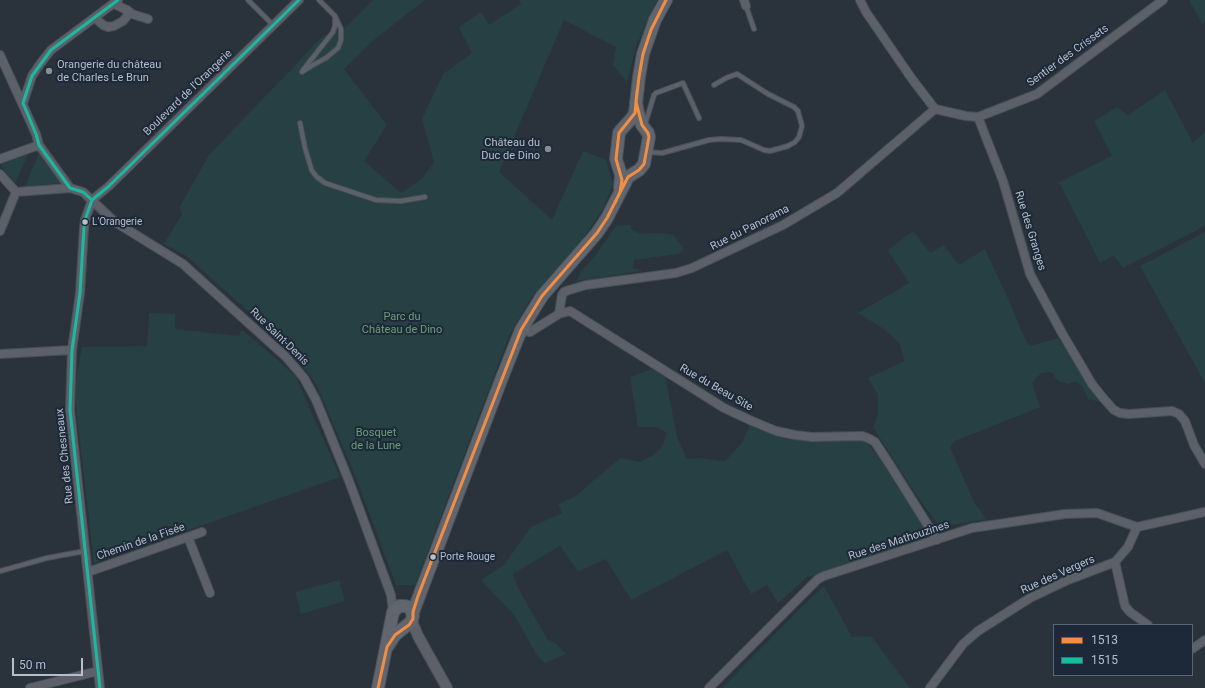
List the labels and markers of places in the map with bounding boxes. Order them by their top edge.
place label: Orangerie du château de Charles Le Brun [57,58,161,84]
marker: Orangerie du château de Charles Le Brun [44,66,54,76]
place label: Château du Duc de Dino [481,136,540,162]
marker: Château du Duc de Dino [543,144,553,154]
place label: L'Orangerie [92,216,142,228]
marker: L'Orangerie [80,217,90,227]
place label: Porte Rouge [440,551,495,563]
marker: Porte Rouge [428,552,438,562]

